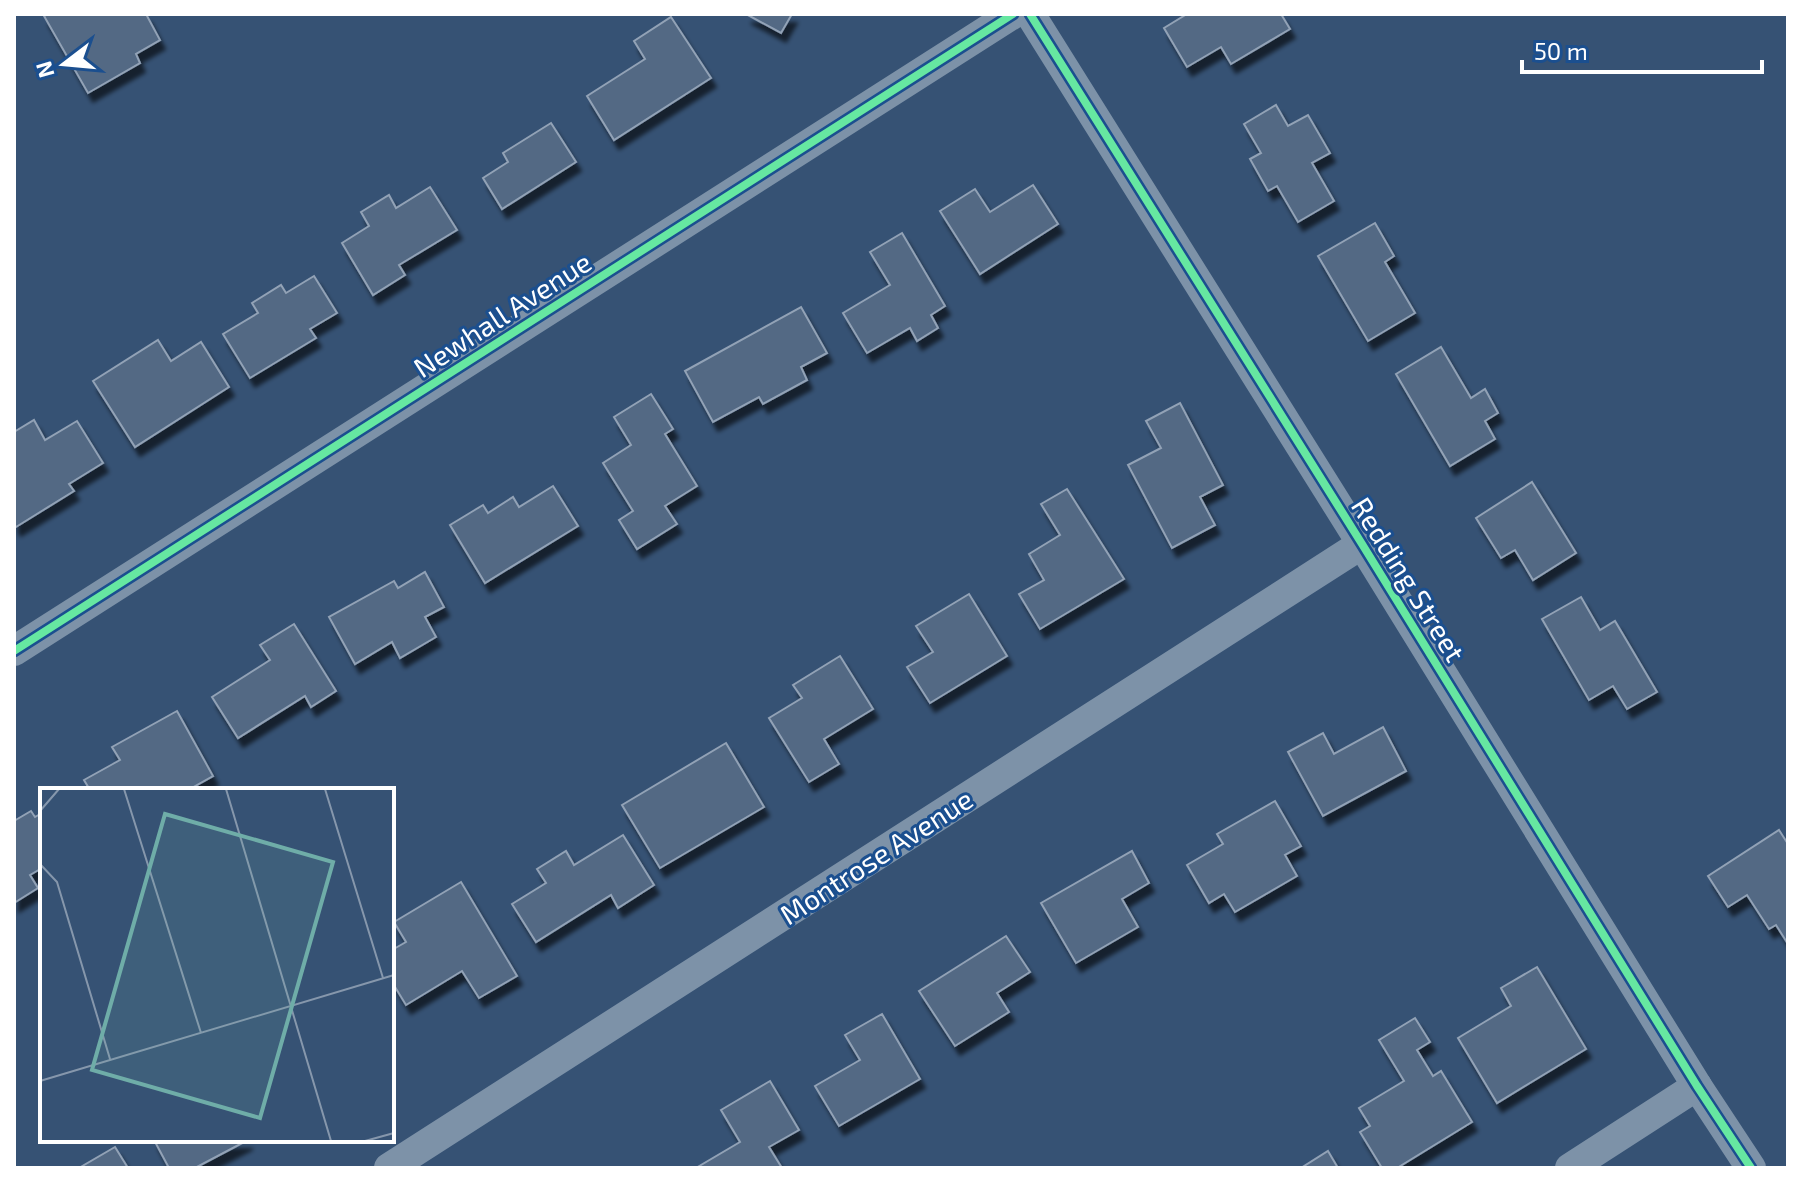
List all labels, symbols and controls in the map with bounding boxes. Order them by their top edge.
north arrow [24,24,104,104]
scale bar [1522,24,1762,74]
text: 50 m [1534,36,1588,65]
text: N [29,59,58,81]
street label: Newhall Avenue [407,244,597,384]
street label: Redding Street [1345,491,1473,667]
street label: Montrose Avenue [773,781,979,931]
inset map [40,788,394,1142]

